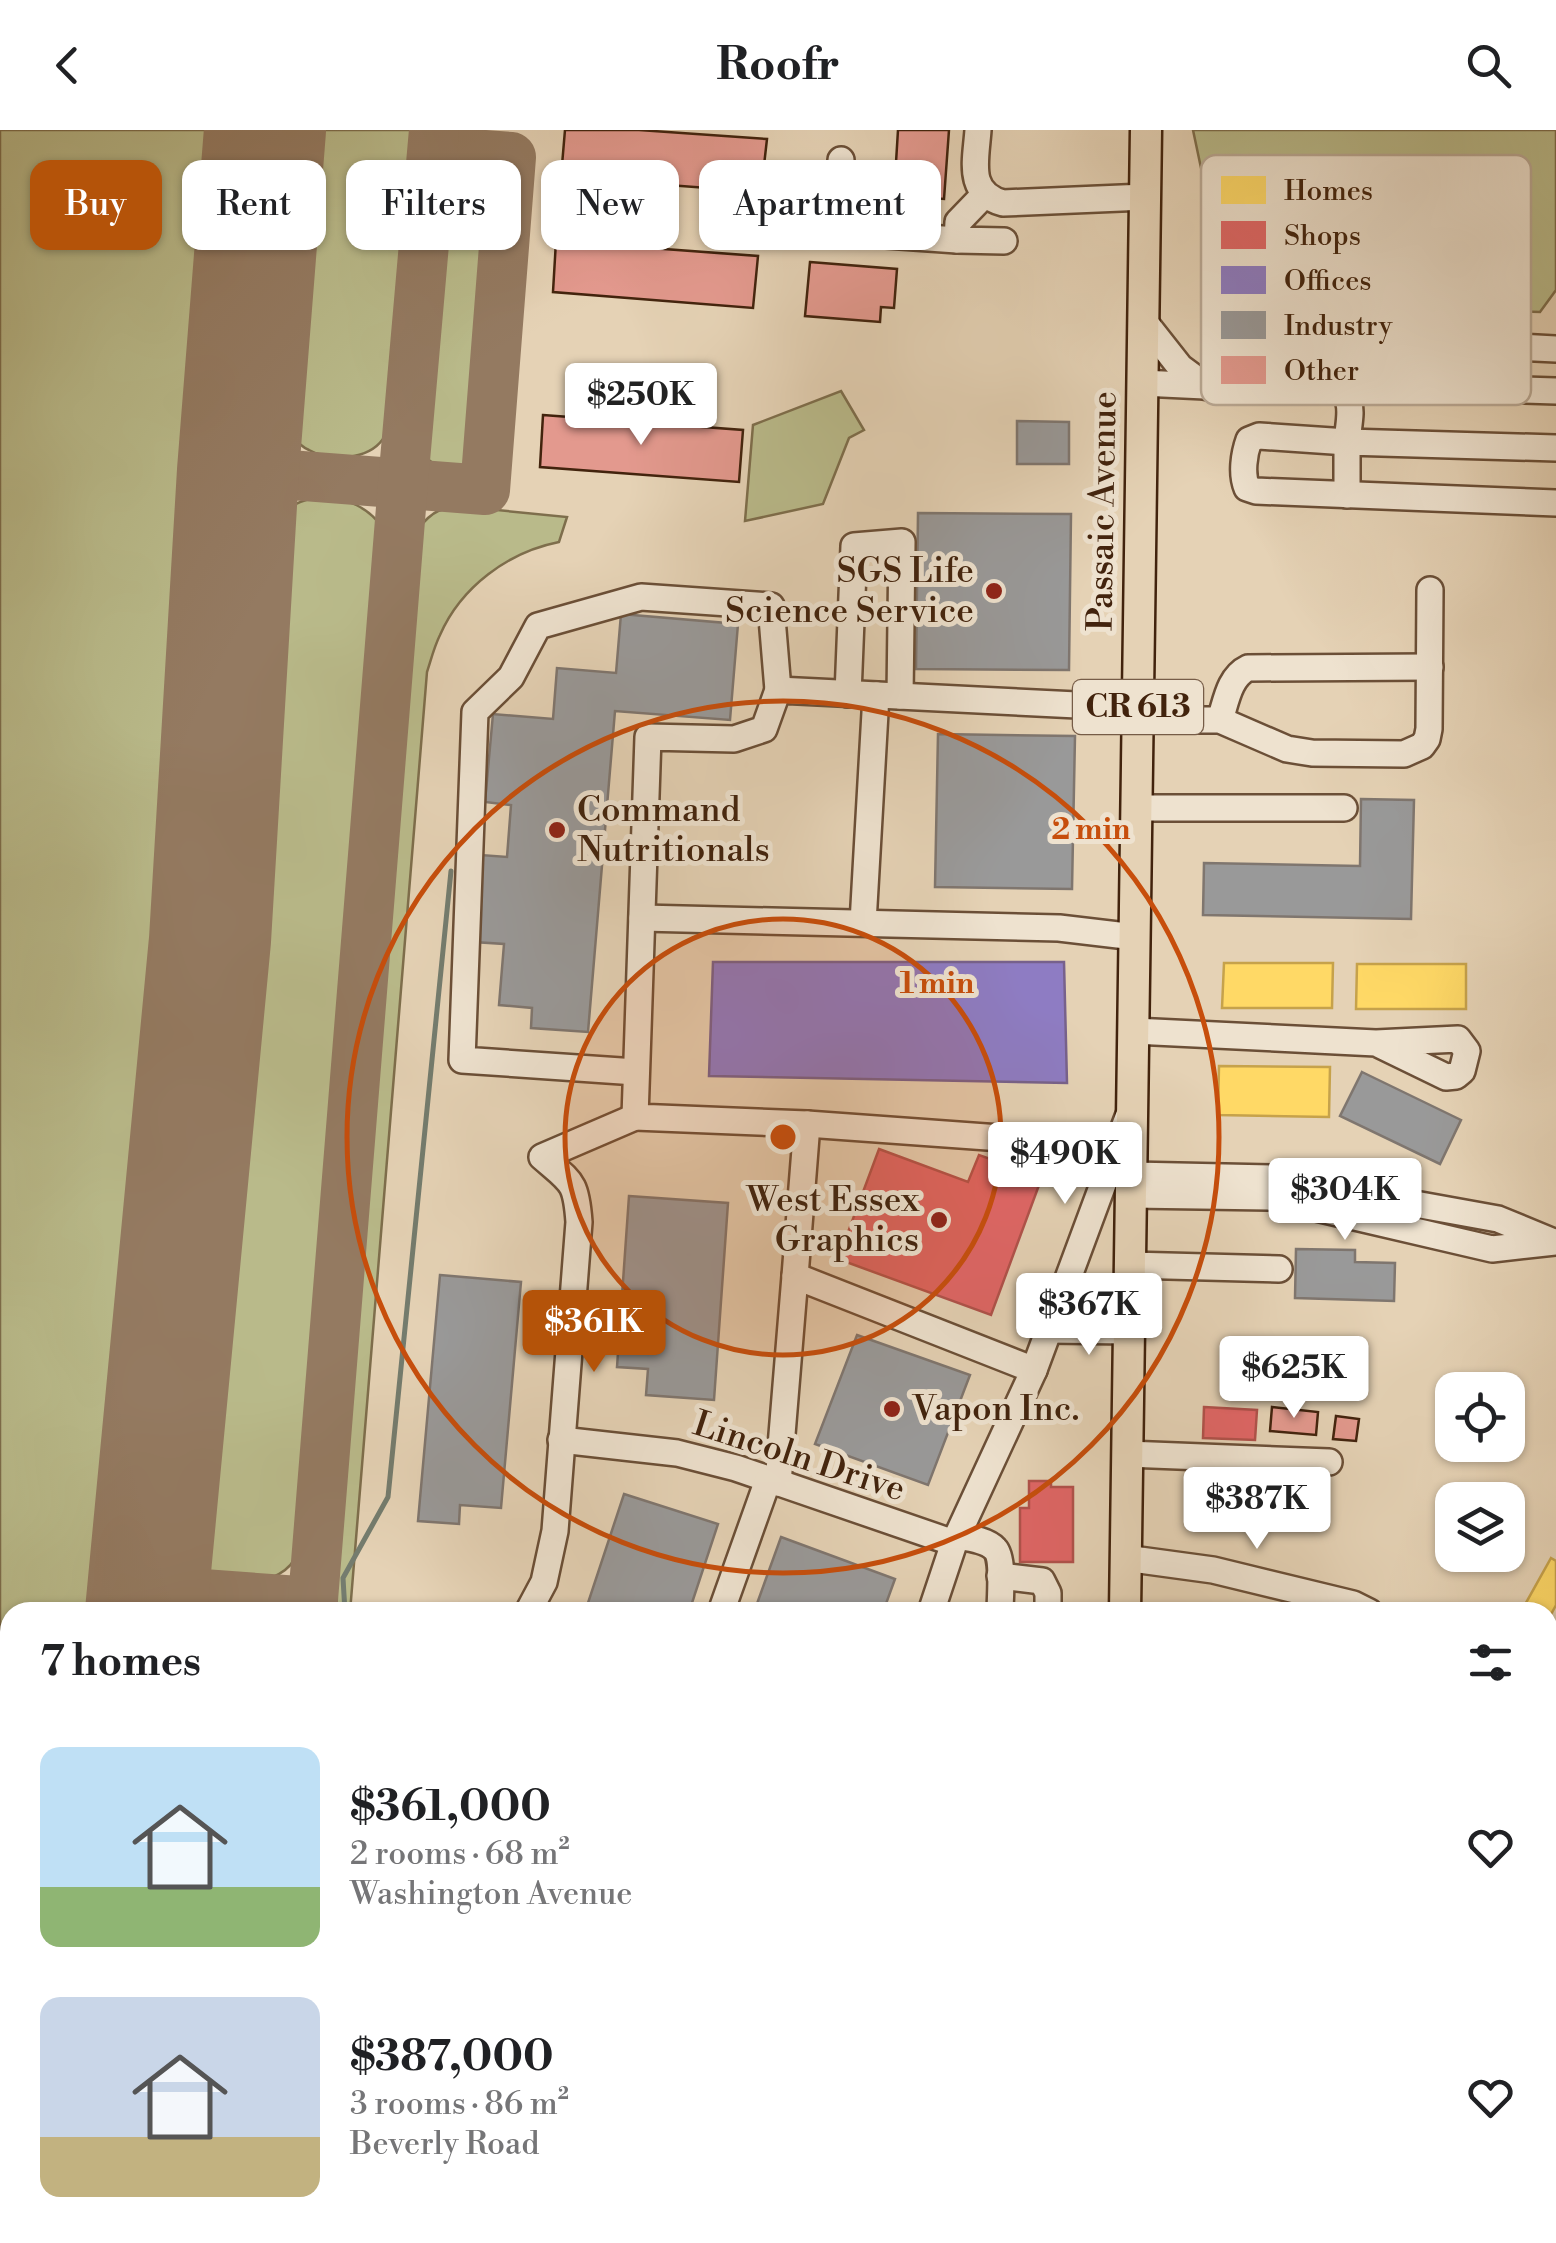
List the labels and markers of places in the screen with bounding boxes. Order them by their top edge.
pin: $250K [571,363,711,448]
place label: SGS Life Science Service [725,550,974,633]
marker: SGS Life Science Service [983,580,1005,602]
place label: Command Nutritionals [577,789,770,872]
marker: Command Nutritionals [546,819,568,841]
centre of rings [765,1119,801,1155]
pin: $490K [995,1122,1135,1207]
pin: $304K [1275,1158,1415,1243]
place label: West Essex Graphics [746,1179,920,1262]
marker: West Essex Graphics [928,1209,950,1231]
pin: $367K [1019,1273,1159,1358]
pin: $361K [524,1290,664,1375]
pin: $625K [1224,1336,1364,1421]
place label: Vapon Inc. [911,1388,1079,1431]
marker: Vapon Inc. [881,1398,903,1420]
pin: $387K [1187,1467,1327,1552]

